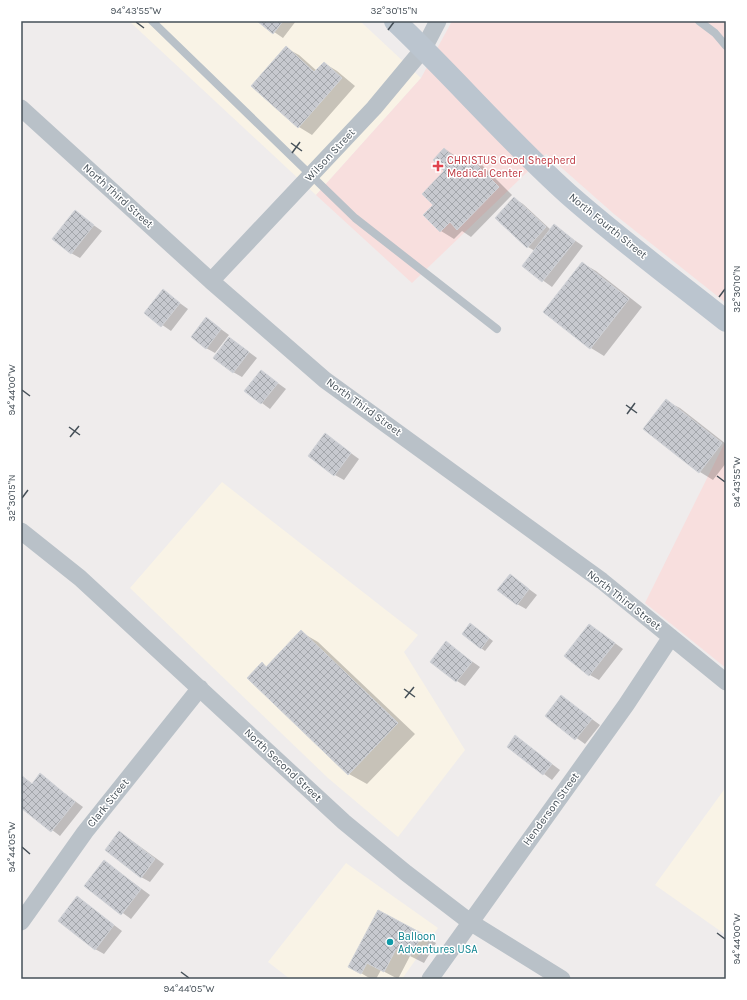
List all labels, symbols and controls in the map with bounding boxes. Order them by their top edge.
text: 94°43'55"W [111,5,162,17]
text: 32°30'15"N [370,5,418,17]
street label: Wilson Street [302,126,358,184]
place label: CHRISTUS Good Shepherd Medical Center [447,154,576,180]
marker: CHRISTUS Good Shepherd Medical Center [432,160,444,172]
street label: North Third Street [80,161,156,231]
street label: North Fourth Street [566,191,650,261]
text: 32°30'10"N [731,265,743,313]
text: 94°44'00"W [6,364,18,416]
street label: North Third Street [324,375,404,439]
text: 94°43'55"W [731,456,743,507]
text: 32°30'15"N [6,474,18,522]
street label: North Third Street [585,567,663,633]
street label: North Second Street [242,726,324,804]
street label: Henderson Street [520,770,582,848]
street label: Clark Street [84,776,132,830]
text: 94°44'05"W [6,822,18,872]
text: 94°44'00"W [731,913,743,965]
place label: Balloon Adventures USA [398,930,478,956]
marker: Balloon Adventures USA [385,937,395,947]
text: 94°44'05"W [164,983,214,995]

